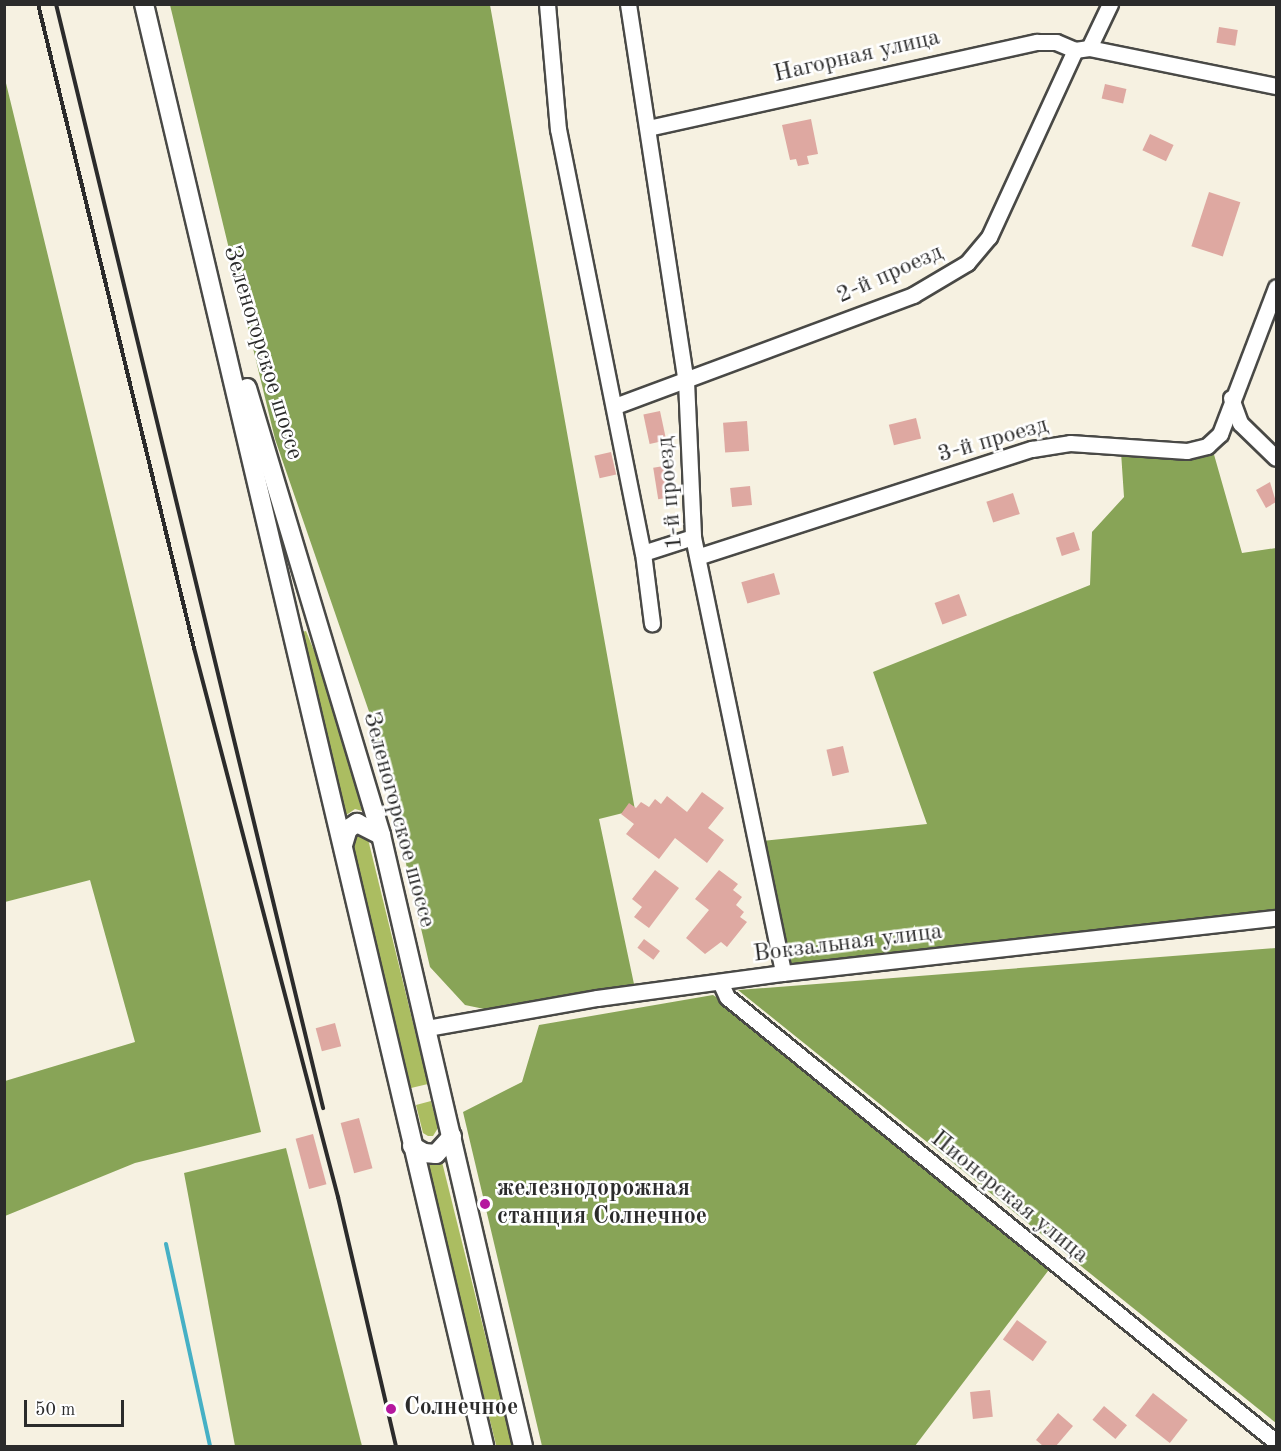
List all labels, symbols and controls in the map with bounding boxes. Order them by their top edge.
street label: Нагорная улица [771,24,943,90]
street label: 2-й проезд [832,239,948,311]
street label: Зеленогорское шоссе [216,243,308,463]
street label: 3-й проезд [935,412,1051,470]
street label: 1-й проезд [652,435,690,551]
street label: Зеленогорское шоссе [355,709,441,931]
street label: Вокзальная улица [752,918,944,970]
street label: Пионерская улица [924,1125,1094,1271]
place label: железнодорожная станция Солнечное [497,1176,707,1232]
marker: железнодорожная станция Солнечное [478,1197,492,1211]
scale bar [27,1388,128,1426]
place label: Солнечное [404,1395,518,1423]
marker: Солнечное [382,1400,400,1418]
text: 50 m [35,1401,75,1419]

